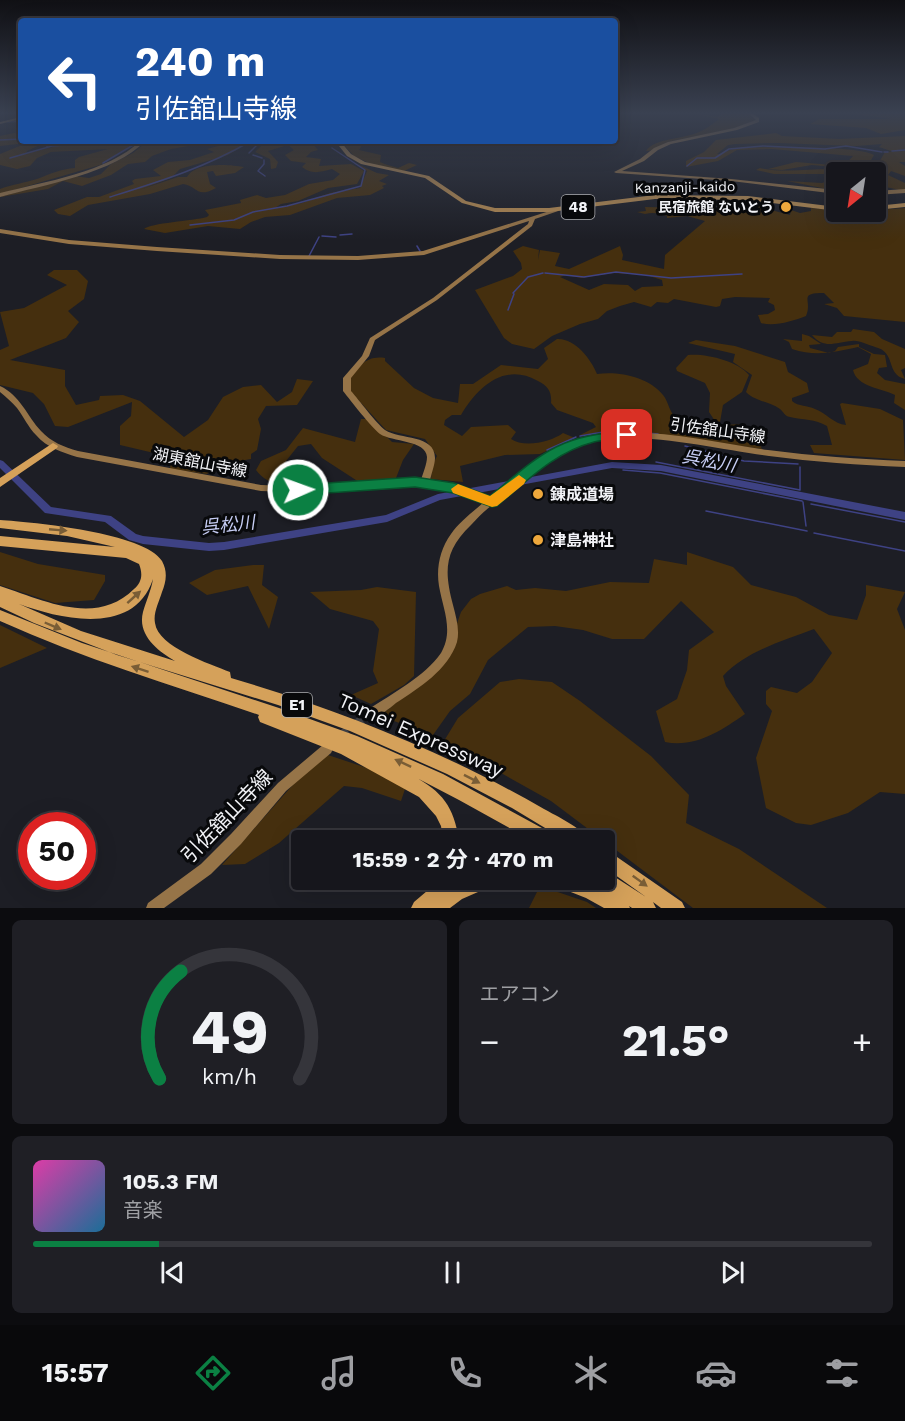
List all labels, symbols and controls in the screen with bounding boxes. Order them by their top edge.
text: 240 m [135,37,265,86]
icon: left [36,42,114,120]
text: 引佐舘山寺線 [135,93,297,125]
north arrow [826,162,886,222]
map controls [826,162,886,222]
street label: Kanzanji-kaido [634,178,736,196]
road number: 48 [562,195,594,219]
place label: 民宿旅館 ないとう [658,199,774,215]
marker: 民宿旅館 ないとう [779,200,793,214]
pin [601,409,652,460]
street label: 引佐舘山寺線 [669,414,767,447]
icon: arrive [610,418,643,451]
street label: 湖東舘山寺線 [151,444,249,481]
water label: 呉松川 [681,445,740,476]
position arrow [266,458,330,522]
place label: 錬成道場 [550,485,614,504]
marker: 錬成道場 [531,487,545,501]
water label: 呉松川 [200,511,258,538]
one-way arrow [49,525,68,535]
place label: 津島神社 [550,531,614,550]
marker: 津島神社 [531,533,545,547]
one-way arrow [127,590,142,604]
one-way arrow [44,621,62,631]
one-way arrow [131,664,149,674]
street label: Tomei Expressway [335,688,508,782]
road number: E1 [282,693,312,717]
one-way arrow [394,758,411,767]
street label: 引佐舘山寺線 [177,765,277,867]
one-way arrow [463,774,481,784]
speed limit sign: 50 [18,812,96,890]
text: 15:59 · 2 分 · 470 m [352,847,554,872]
one-way arrow [632,875,648,887]
text: エアコン [480,982,560,1006]
text: 49 [190,995,269,1068]
text: 21.5° [622,1014,730,1067]
text: − [480,1022,499,1061]
text: + [852,1022,872,1061]
text: km/h [202,1064,257,1089]
text: 105.3 FM [123,1169,219,1194]
text: 音楽 [123,1198,163,1222]
icon: previous [156,1256,189,1289]
icon: pause [436,1256,469,1289]
icon: next [716,1256,749,1289]
icon: directions [192,1352,234,1394]
icon: music [318,1352,360,1394]
icon: phone [444,1352,486,1394]
icon: climate [570,1352,612,1394]
icon: car [695,1352,737,1394]
icon: filters [821,1352,863,1394]
text: 15:57 [42,1357,109,1389]

